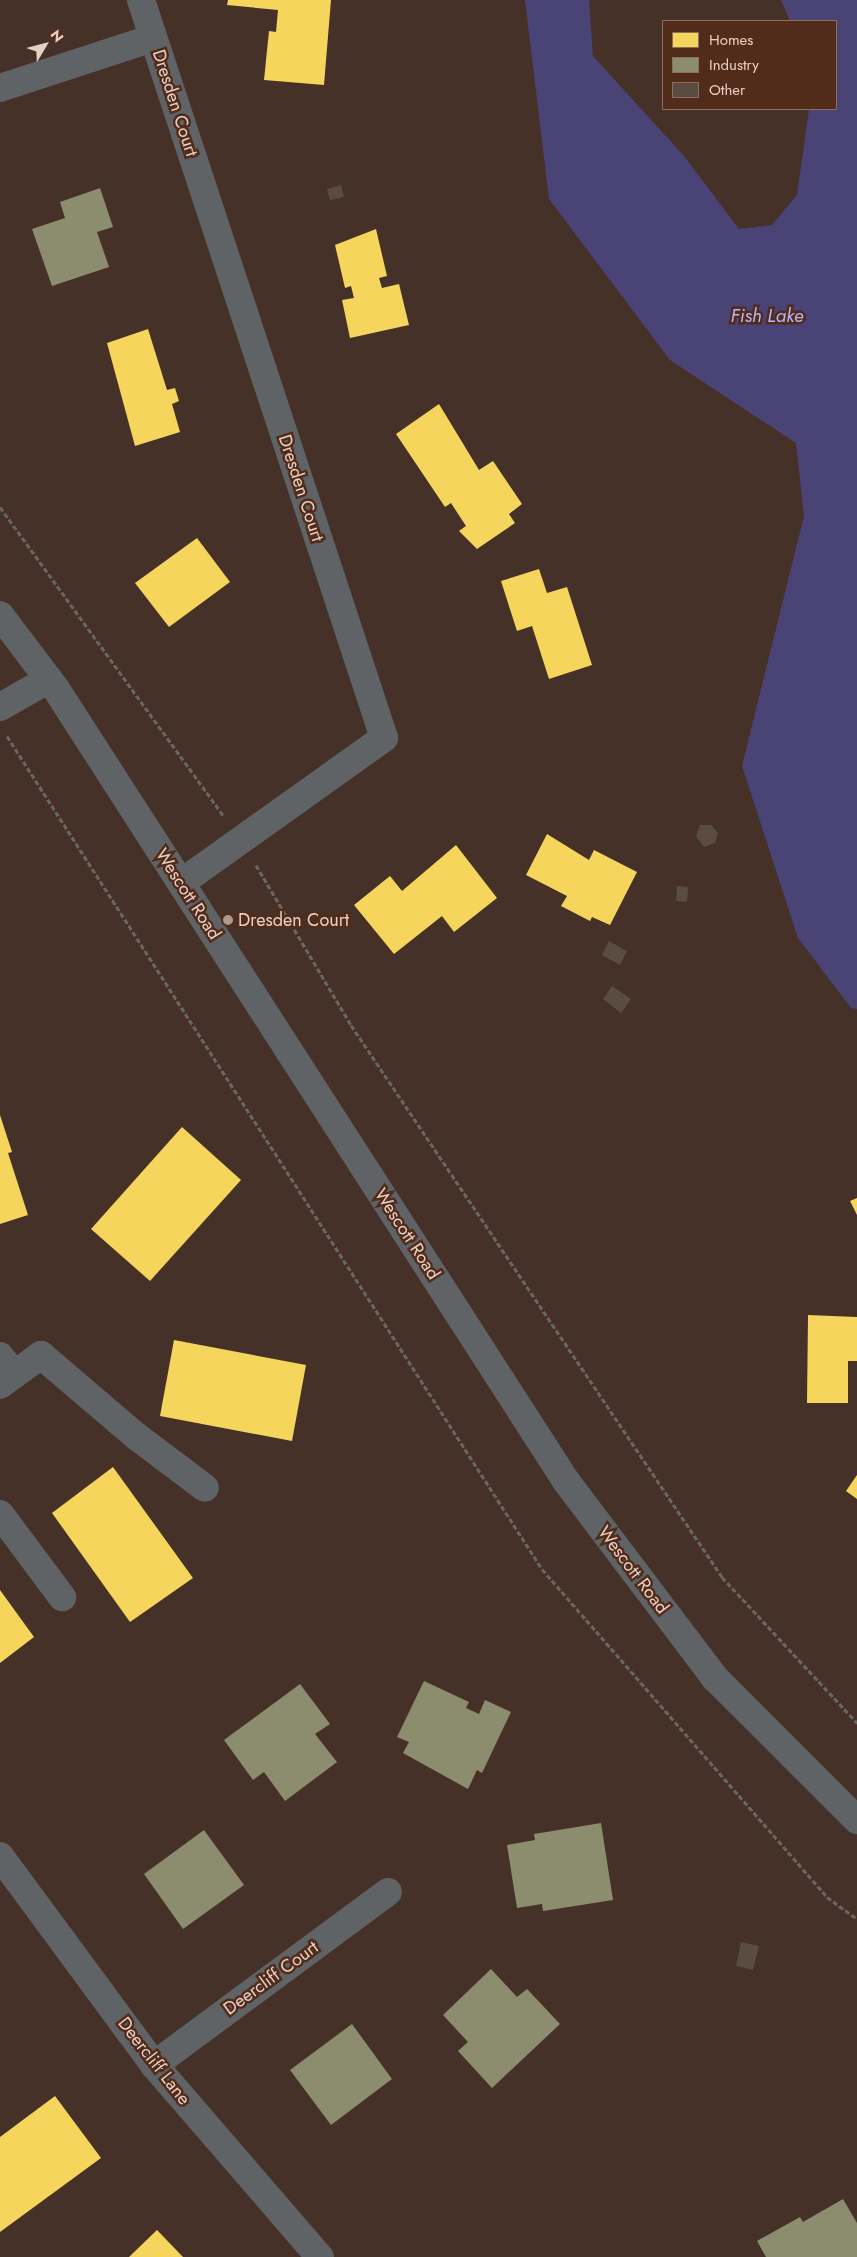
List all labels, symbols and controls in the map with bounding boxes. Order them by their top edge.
north arrow [20,20,70,70]
legend [662,20,837,110]
text: N [46,26,68,46]
text: Homes [709,29,753,51]
street label: Dresden Court [148,47,202,159]
text: Industry [709,54,759,76]
text: Other [709,79,745,101]
water label: Fish Lake [731,305,803,327]
street label: Dresden Court [274,432,328,544]
street label: Wescott Road [151,844,225,944]
place label: Dresden Court [238,909,349,931]
marker: Dresden Court [222,914,234,926]
street label: Wescott Road [370,1184,444,1284]
street label: Wescott Road [593,1522,673,1618]
street label: Deercliff Court [219,1936,323,2020]
street label: Deercliff Lane [113,2013,195,2109]

